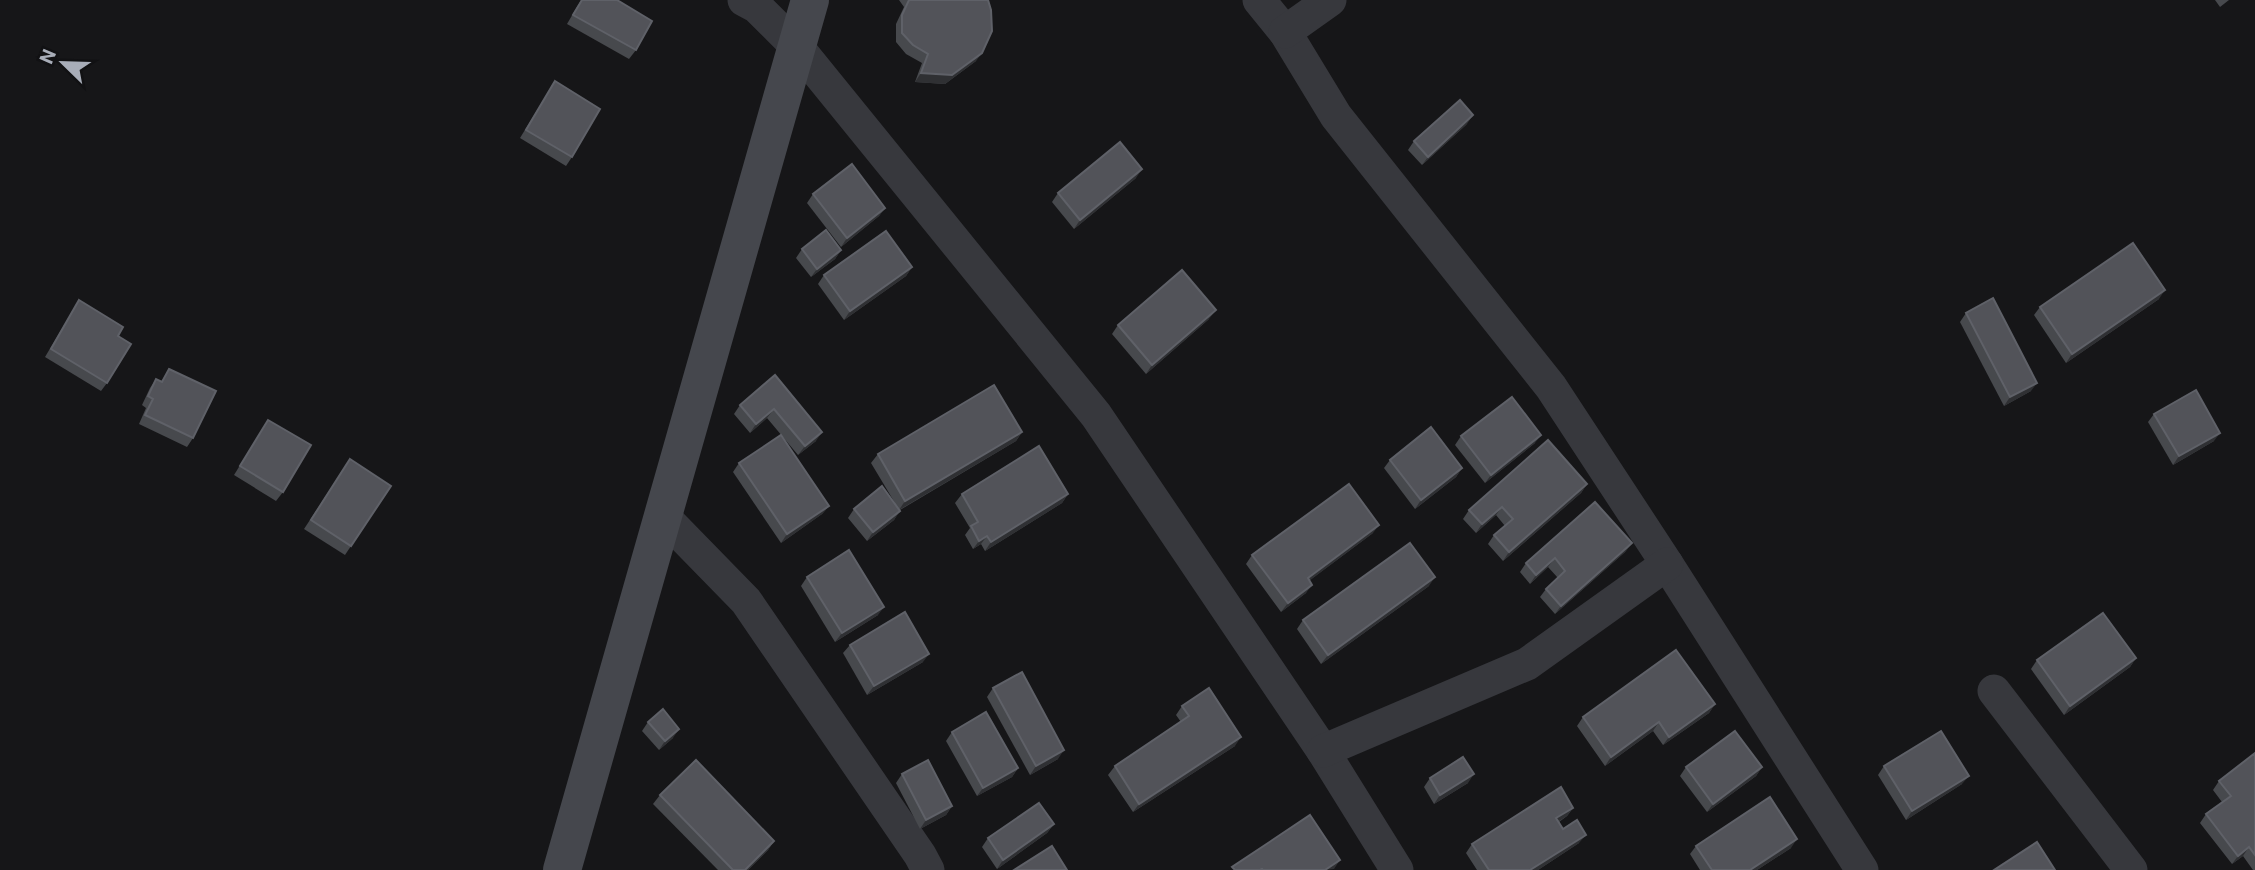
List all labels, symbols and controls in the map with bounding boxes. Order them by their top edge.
north arrow [28,28,98,98]
text: N [35,46,61,67]

